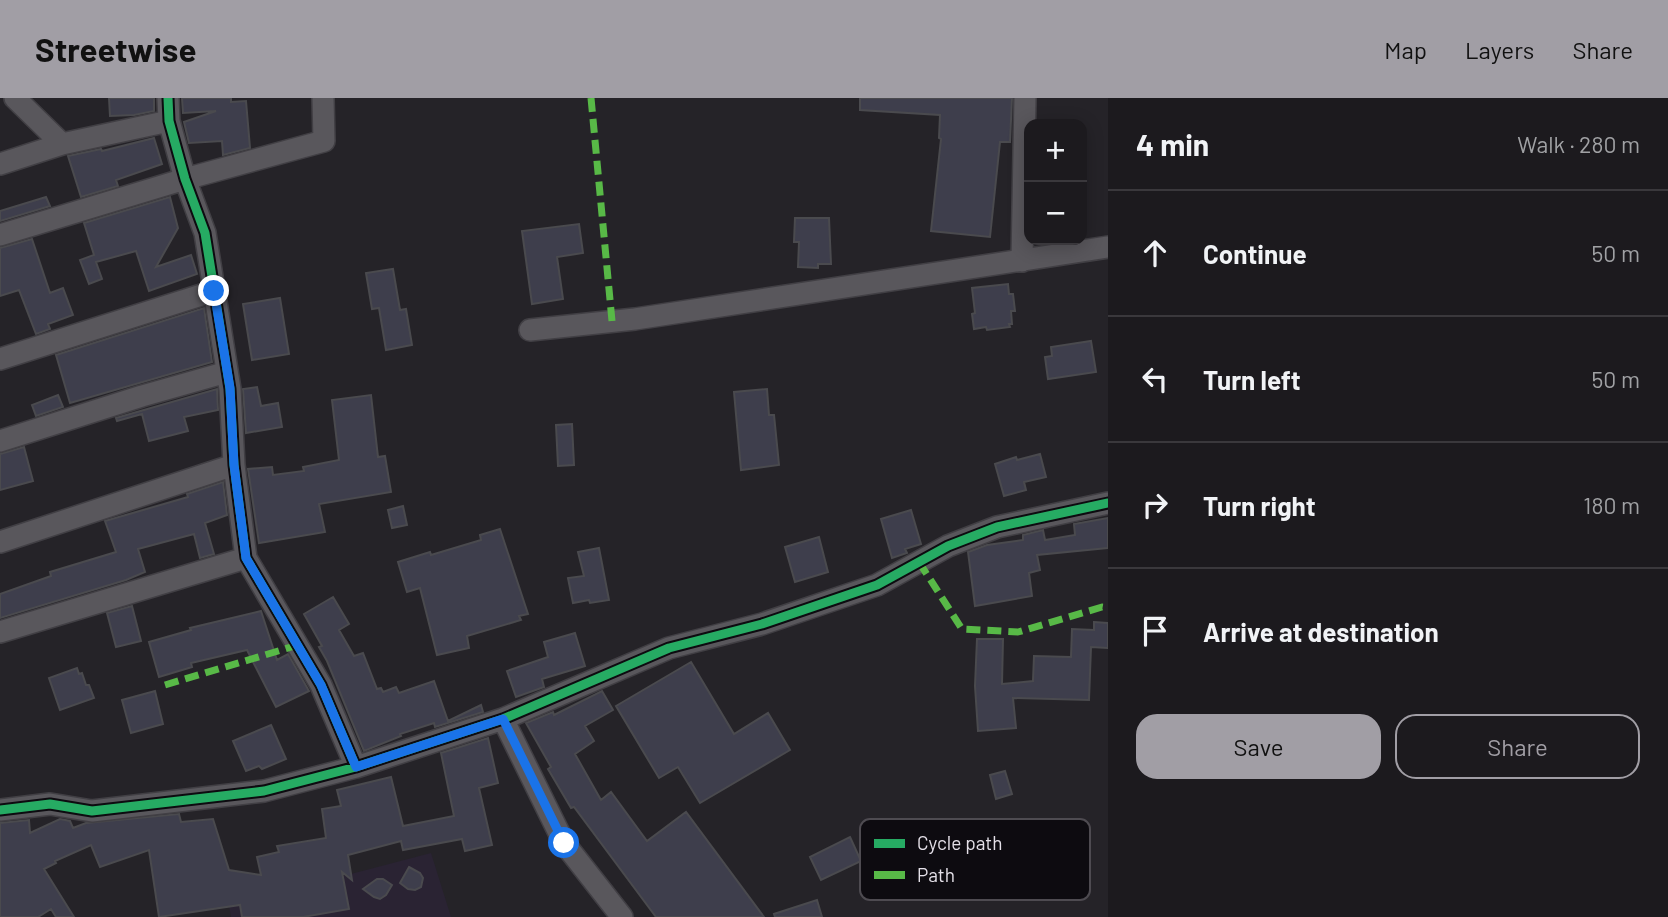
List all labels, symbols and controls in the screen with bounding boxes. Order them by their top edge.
text: Streetwise [35,29,196,69]
text: Map [1384,35,1427,64]
text: Layers [1465,35,1534,64]
text: Share [1572,35,1633,64]
map controls [1024,119,1087,245]
button: + [1024,119,1087,182]
text: 4 min [1136,126,1209,162]
text: Walk · 280 m [1517,130,1640,158]
button: − [1024,182,1087,245]
icon: ahead [1136,234,1174,272]
text: Continue [1203,238,1307,269]
text: 50 m [1592,239,1640,267]
route end [198,275,229,306]
icon: left [1136,360,1174,398]
text: Turn left [1203,364,1301,395]
text: 50 m [1592,365,1640,393]
icon: right [1136,486,1174,524]
text: Turn right [1203,490,1316,521]
text: 180 m [1583,491,1640,519]
icon: arrive [1136,612,1174,650]
text: Arrive at destination [1203,616,1439,647]
button: Save [1136,714,1381,779]
button: Share [1395,714,1640,779]
legend [860,819,1090,900]
route start [548,827,579,858]
text: Cycle path [917,831,1002,854]
text: Path [917,863,955,886]

